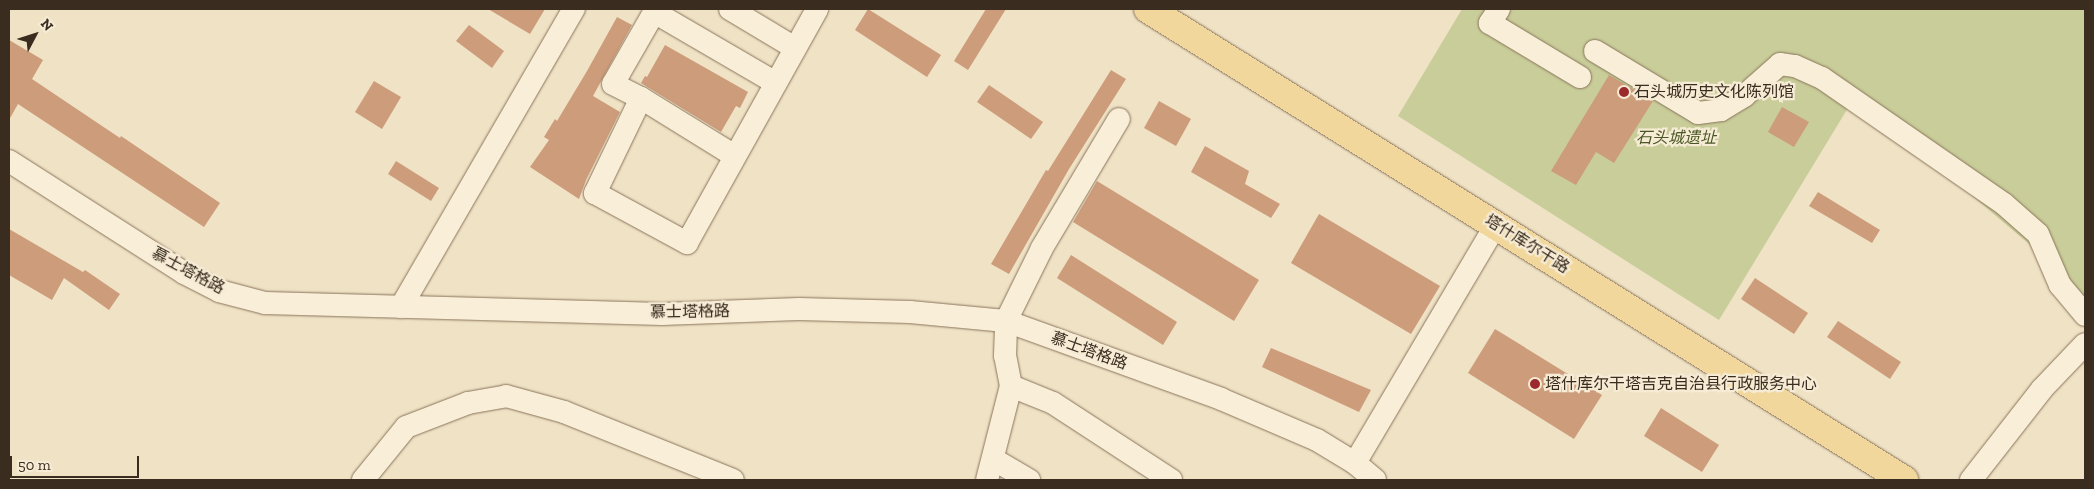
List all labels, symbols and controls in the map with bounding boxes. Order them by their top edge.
north arrow [10,10,60,60]
text: N [37,15,57,35]
place label: 石头城历史文化陈列馆 [1634,82,1794,102]
marker: 石头城历史文化陈列馆 [1618,86,1630,98]
park label: 石头城遗址 [1636,128,1716,148]
street label: 塔什库尔干路 [1481,210,1573,278]
street label: 慕士塔格路 [148,244,228,298]
street label: 慕士塔格路 [650,302,730,322]
street label: 慕士塔格路 [1048,328,1130,374]
place label: 塔什库尔干塔吉克自治县行政服务中心 [1545,374,1817,394]
marker: 塔什库尔干塔吉克自治县行政服务中心 [1529,378,1541,390]
scale bar [12,446,141,478]
text: 50 m [18,456,51,474]

